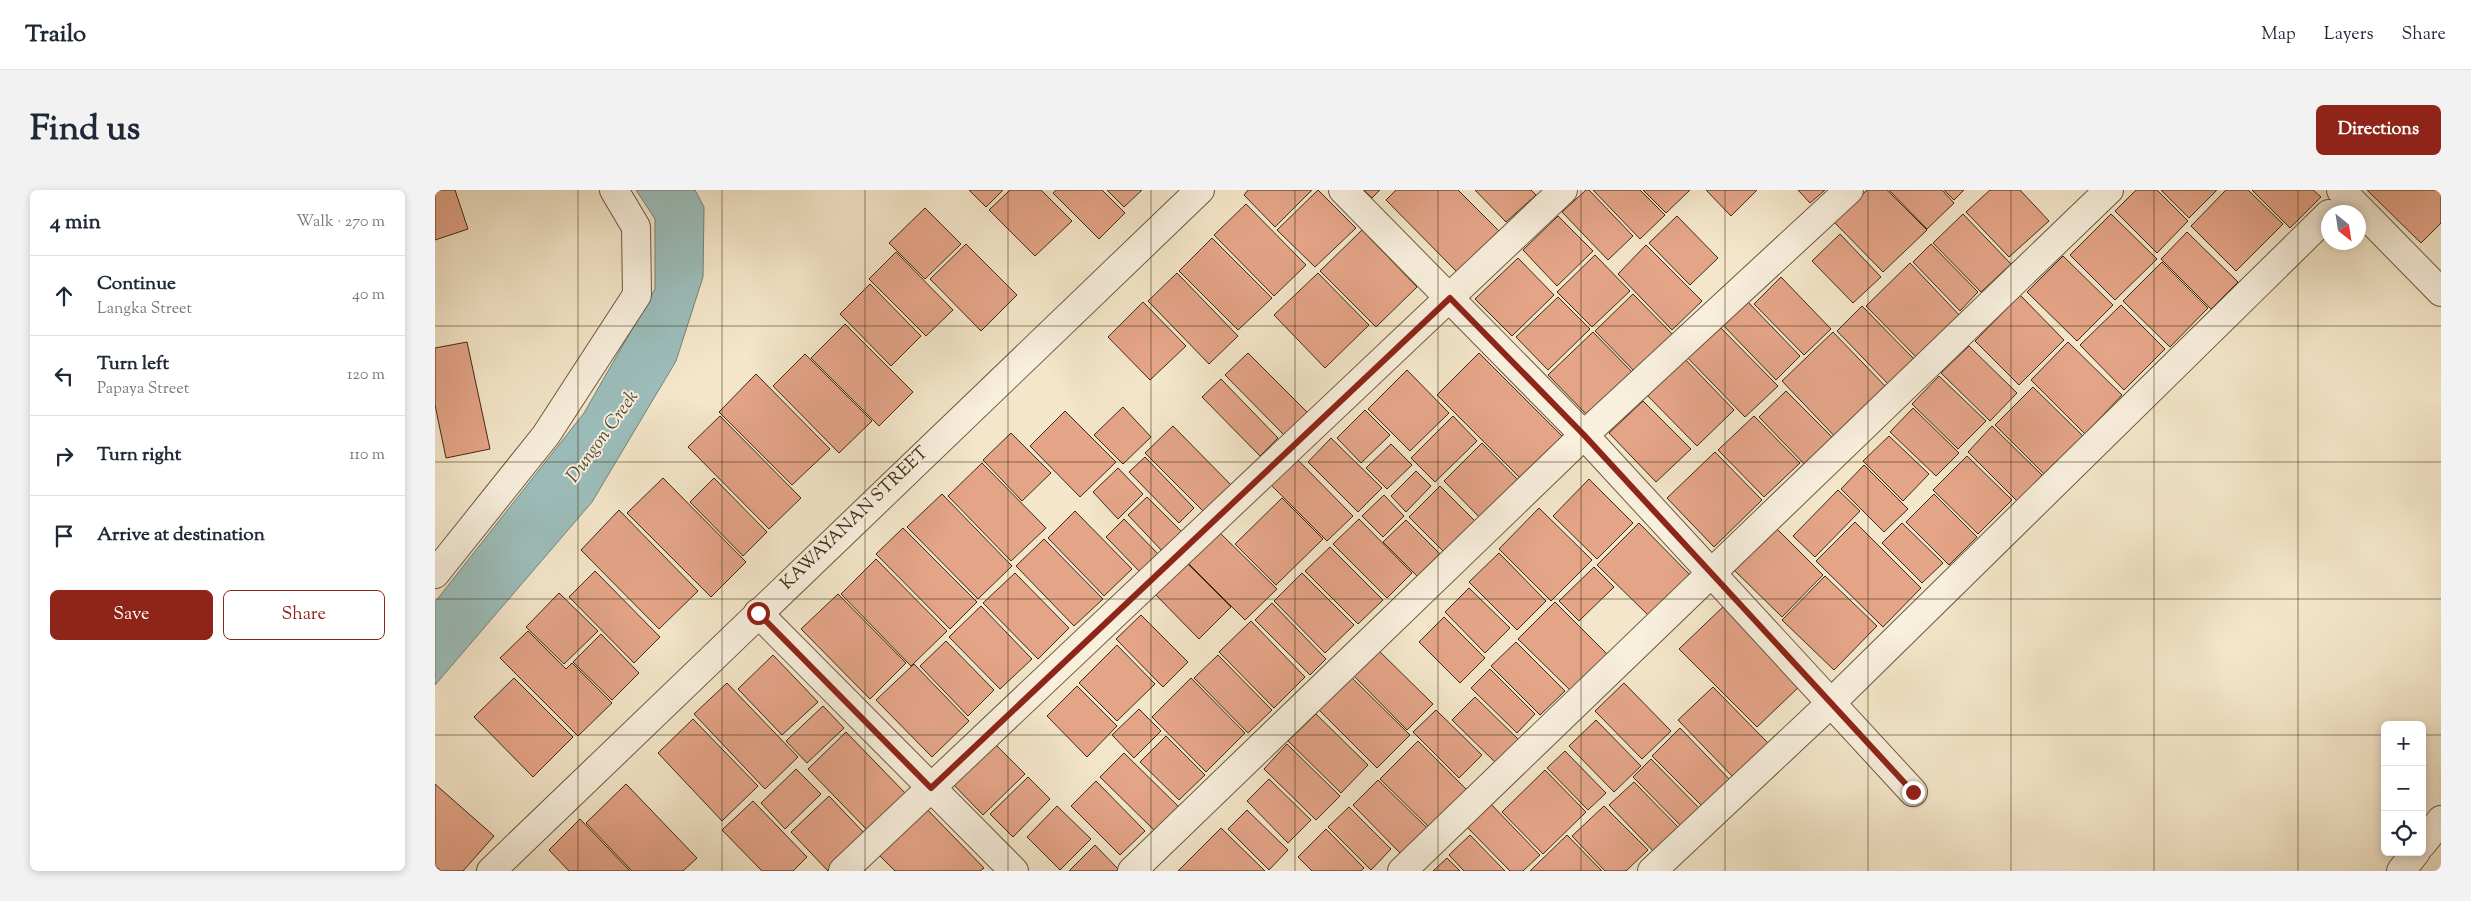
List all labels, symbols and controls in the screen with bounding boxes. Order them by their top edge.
text: Trailo [25,18,86,52]
text: Map [2261,22,2296,48]
text: Layers [2324,22,2374,48]
text: Share [2402,22,2446,48]
text: Find us [30,105,140,156]
button: Directions [2316,105,2441,155]
north arrow [2321,205,2366,250]
text: 4 min [50,208,101,238]
text: Walk · 270 m [296,211,385,234]
text: Continue [97,271,176,298]
icon: ahead [50,282,78,310]
text: 40 m [352,284,385,307]
text: Langka Street [97,298,192,321]
text: Turn left [97,351,169,378]
icon: left [50,362,78,390]
text: 120 m [347,364,385,387]
text: Papaya Street [97,378,189,401]
water label: Dungon Creek [560,385,646,489]
street label: KAWAYANAN STREET [775,441,935,597]
icon: right [50,442,78,470]
text: Turn right [97,442,181,469]
text: 110 m [349,444,385,467]
icon: arrive [50,522,78,550]
text: Arrive at destination [97,522,265,549]
button: Save [50,590,213,640]
button: Share [223,590,385,640]
route start [747,602,770,625]
map controls [2381,721,2426,856]
button: + [2381,721,2426,766]
button: − [2381,766,2426,811]
route end [1902,781,1925,804]
button: locate [2381,811,2426,856]

